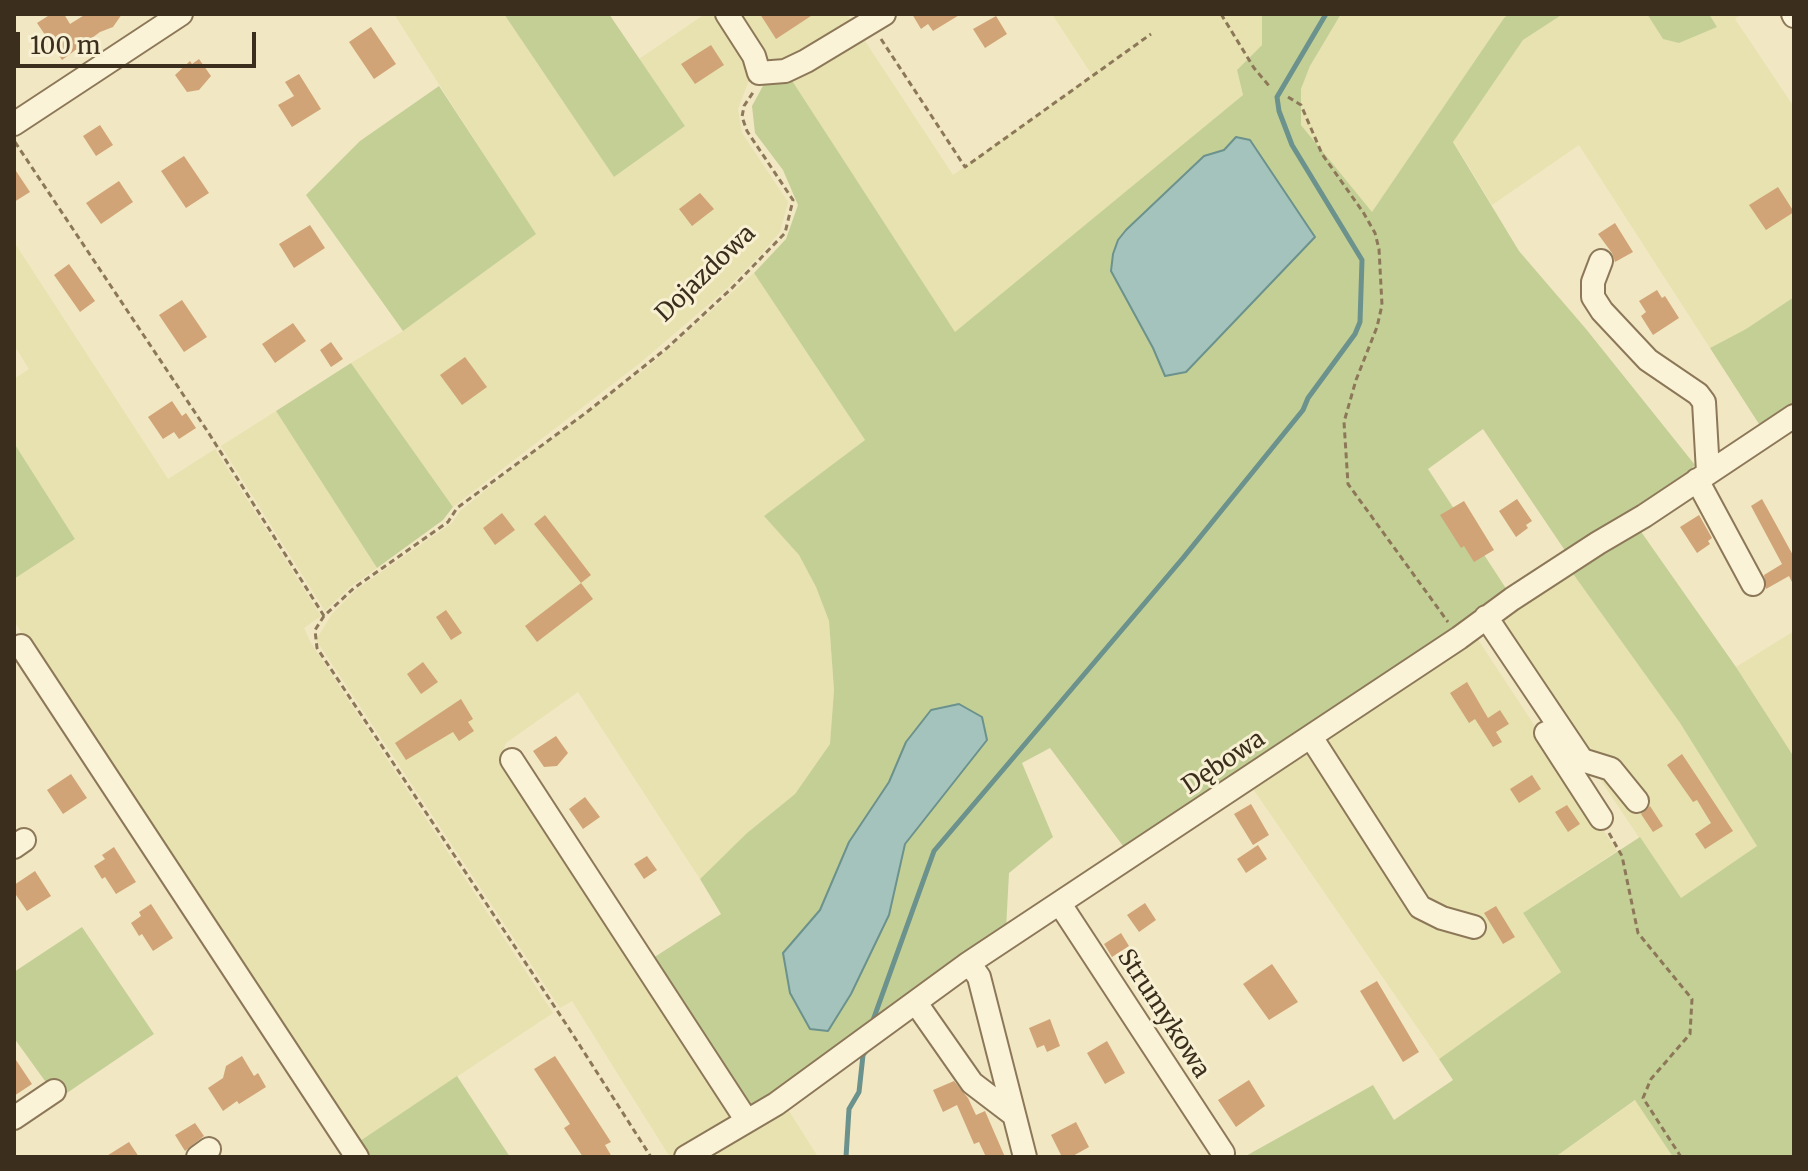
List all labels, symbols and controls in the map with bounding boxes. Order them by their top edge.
scale bar [20,16,260,66]
text: 100 m [30,30,100,61]
street label: Dojazdowa [650,219,762,329]
street label: Dębowa [1177,725,1271,801]
street label: Strumykowa [1111,944,1215,1084]

